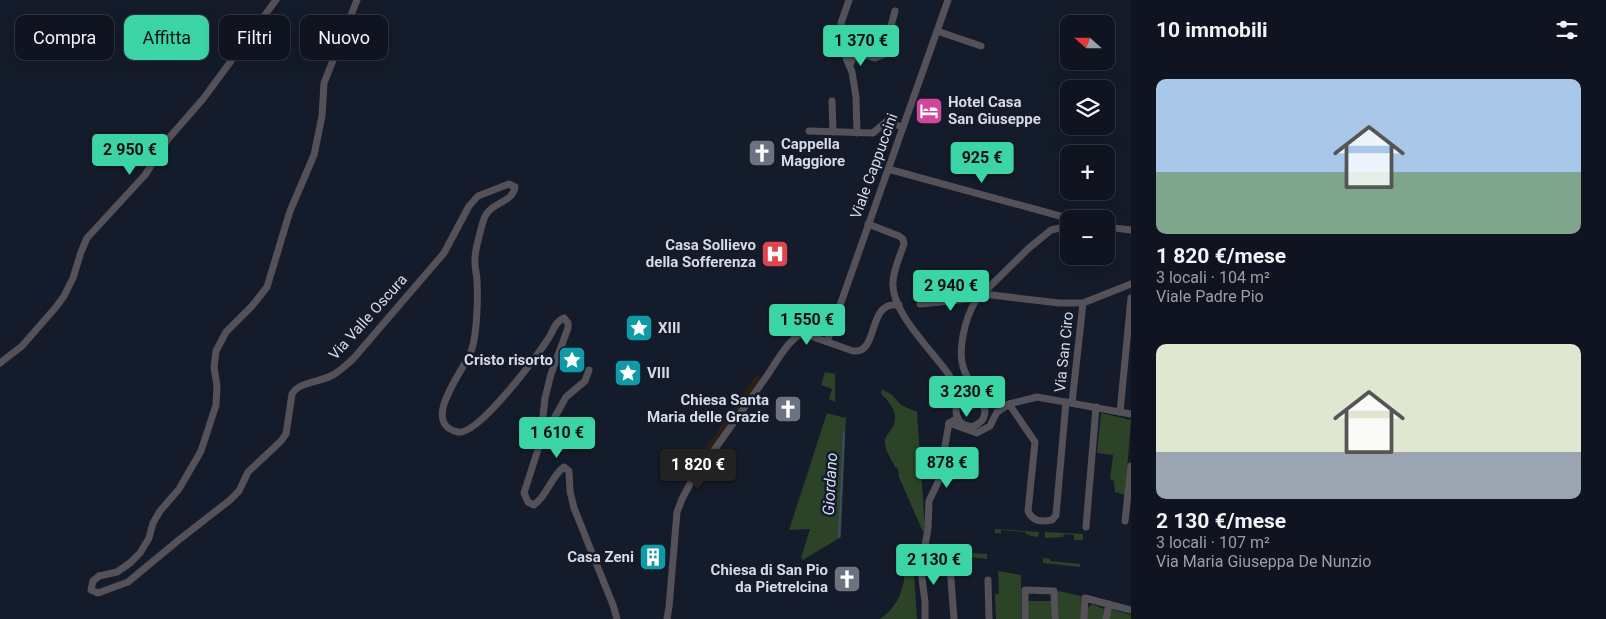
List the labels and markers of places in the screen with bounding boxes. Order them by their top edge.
pin: 1 370 € [815,24,907,67]
place label: Hotel Casa San Giuseppe [948,93,1041,128]
hotel icon: Hotel Casa San Giuseppe [914,96,944,126]
pin: 2 950 € [84,134,176,176]
place label: Cappella Maggiore [781,135,845,170]
church icon: Cappella Maggiore [747,138,777,168]
pin: 925 € [947,142,1017,184]
place label: Casa Sollievo della Sofferenza [646,236,756,271]
hospital icon: Casa Sollievo della Sofferenza [760,239,790,269]
pin: 2 940 € [905,270,997,312]
pin: 1 550 € [761,304,853,346]
place icon: XIII [624,313,654,343]
place label: XIII [658,319,681,337]
place icon: Cristo risorto [557,345,587,375]
place label: Cristo risorto [464,351,553,369]
place icon: VIII [613,358,643,388]
place label: VIII [647,364,670,382]
pin: 3 230 € [921,376,1013,418]
place label: Chiesa Santa Maria delle Grazie [647,391,769,426]
church icon: Chiesa Santa Maria delle Grazie [773,394,803,424]
pin: 1 610 € [511,416,603,459]
pin: 878 € [912,446,982,489]
pin: 1 820 € [652,448,744,491]
building icon: Casa Zeni [638,542,668,572]
pin: 2 130 € [888,544,980,586]
place label: Casa Zeni [567,548,634,566]
place label: Chiesa di San Pio da Pietrelcina [711,561,828,596]
church icon: Chiesa di San Pio da Pietrelcina [832,564,862,594]

